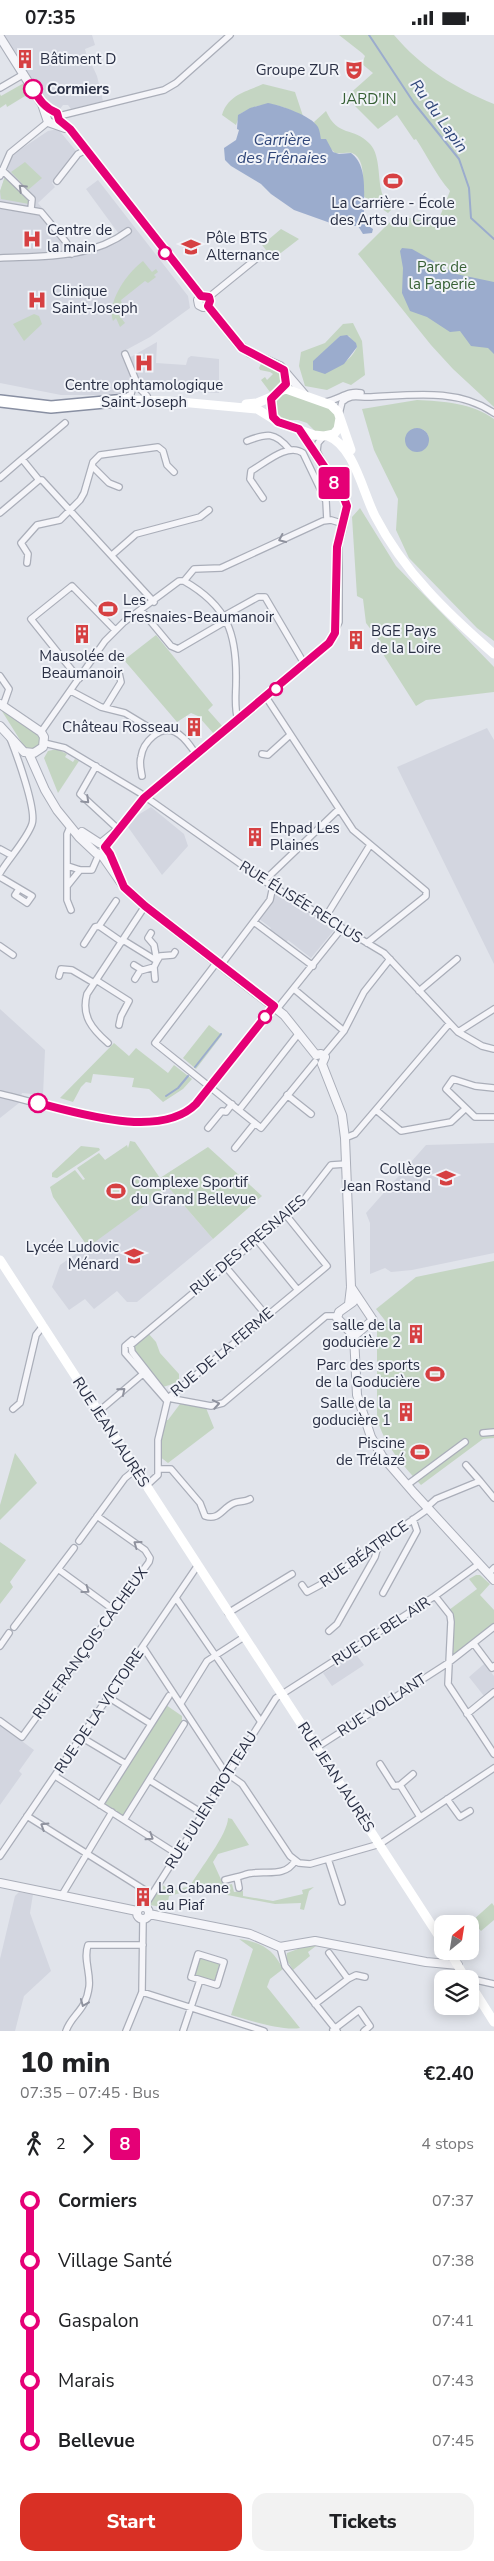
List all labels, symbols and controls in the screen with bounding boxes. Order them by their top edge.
text: 07:35 [25,5,75,31]
building icon: Bâtiment D [14,48,36,70]
place label: Bâtiment D [40,49,116,69]
theatre icon: Groupe ZUR [343,59,365,81]
place label: Groupe ZUR [256,60,339,80]
water label: Ru du Lapin [405,75,473,157]
marker: Cormiers [23,79,43,99]
place label: Cormiers [47,79,109,99]
park label: JARD'IN [340,89,397,109]
water label: Carrière des Frênaies [237,129,327,169]
sports icon: La Carrière - École des Arts du Cirque [382,170,404,192]
one-way arrow [18,185,27,194]
place label: La Carrière - École des Arts du Cirque [330,193,456,230]
place label: Centre de la main [47,220,112,257]
hospital icon: Centre de la main [21,228,43,250]
place label: Pôle BTS Alternance [206,228,280,265]
school or university icon: Pôle BTS Alternance [180,236,202,258]
unlabelled marker [158,246,172,260]
park label: Parc de la Paperie [409,257,475,294]
place label: Clinique Saint-Joseph [52,281,138,318]
hospital icon: Clinique Saint-Joseph [26,289,48,311]
hospital icon: Centre ophtamologique Saint-Joseph [133,352,155,374]
place label: Centre ophtamologique Saint-Joseph [65,375,223,412]
line badge: 8 [318,467,350,499]
text: 8 [329,471,339,495]
one-way arrow [278,533,287,544]
place label: Les Fresnaies-Beaumanoir [123,590,275,627]
sports icon: Les Fresnaies-Beaumanoir [97,598,119,620]
place label: BGE Pays de la Loire [371,621,441,658]
building icon: Mausolée de Beaumanoir [71,623,93,645]
building icon: BGE Pays de la Loire [345,629,367,651]
place label: Mausolée de Beaumanoir [39,646,125,683]
unlabelled marker [269,682,283,696]
building icon: Château Rosseau [183,716,205,738]
place label: Château Rosseau [62,717,179,737]
one-way arrow [81,794,90,803]
place label: Ehpad Les Plaines [270,818,340,855]
building icon: Ehpad Les Plaines [244,826,266,848]
street label: RUE ÉLISÉE RECLUS [236,856,366,948]
unlabelled marker [258,1010,272,1024]
unlabelled marker [28,1093,48,1113]
place label: Collège Jean Rostand [341,1159,431,1196]
school or university icon: Collège Jean Rostand [435,1167,457,1189]
place label: Complexe Sportif du Grand Bellevue [131,1172,256,1209]
sports icon: Complexe Sportif du Grand Bellevue [105,1180,127,1202]
street label: RUE DES FRESNAIES [186,1190,310,1300]
place label: Lycée Ludovic Ménard [26,1237,119,1274]
school or university icon: Lycée Ludovic Ménard [123,1245,145,1267]
street label: RUE DE LA FERME [166,1303,278,1401]
place label: salle de la goducière 2 [322,1315,401,1352]
building icon: salle de la goducière 2 [405,1323,427,1345]
place label: Parc des sports de la Goducière [315,1355,420,1392]
sports icon: Parc des sports de la Goducière [424,1363,446,1385]
street label: RUE JEAN JAURÈS [68,1373,154,1491]
one-way arrow [116,1389,125,1397]
place label: Salle de la goducière 1 [312,1393,391,1430]
one-way arrow [211,1399,220,1409]
building icon: Salle de la goducière 1 [395,1401,417,1423]
place label: Piscine de Trélazé [336,1433,405,1470]
sports icon: Piscine de Trélazé [409,1441,431,1463]
street label: RUE BÉATRICE [316,1516,412,1592]
one-way arrow [133,1541,143,1550]
street label: RUE FRANÇOIS CACHEUX [28,1563,152,1723]
one-way arrow [80,1584,90,1593]
street label: RUE DE BEL AIR [328,1592,434,1670]
street label: RUE DE LA VICTOIRE [50,1645,148,1777]
street label: RUE VOLLANT [334,1669,430,1741]
street label: RUE JEAN JAURÈS [293,1718,379,1836]
street label: RUE JULIEN RIOTTEAU [161,1728,261,1872]
one-way arrow [40,1823,49,1833]
one-way arrow [145,1830,154,1840]
place label: La Cabane au Piaf [158,1878,229,1915]
building icon: La Cabane au Piaf [132,1886,154,1908]
north arrow [434,1915,479,1960]
map controls [434,1915,479,2015]
button: layers [434,1970,479,2015]
one-way arrow [80,1998,90,2007]
text: 10 min [20,2044,110,2082]
text: €2.40 [424,2061,474,2087]
text: 07:35 – 07:45 · Bus [20,2082,160,2104]
icon: walk [20,2130,48,2158]
icon: forward [74,2130,102,2158]
text: 8 [120,2132,130,2156]
text: 2 [56,2133,66,2155]
text: 4 stops [421,2133,474,2155]
text: Cormiers [58,2188,137,2214]
text: 07:37 [432,2190,474,2212]
text: Village Santé [58,2248,172,2274]
text: 07:38 [432,2250,474,2272]
text: Gaspalon [58,2308,139,2334]
text: 07:41 [432,2310,474,2332]
text: Marais [58,2368,115,2394]
text: 07:43 [432,2370,474,2392]
text: Bellevue [58,2428,135,2454]
text: 07:45 [432,2430,474,2452]
button: Start [20,2493,242,2551]
button: Tickets [252,2493,474,2551]

